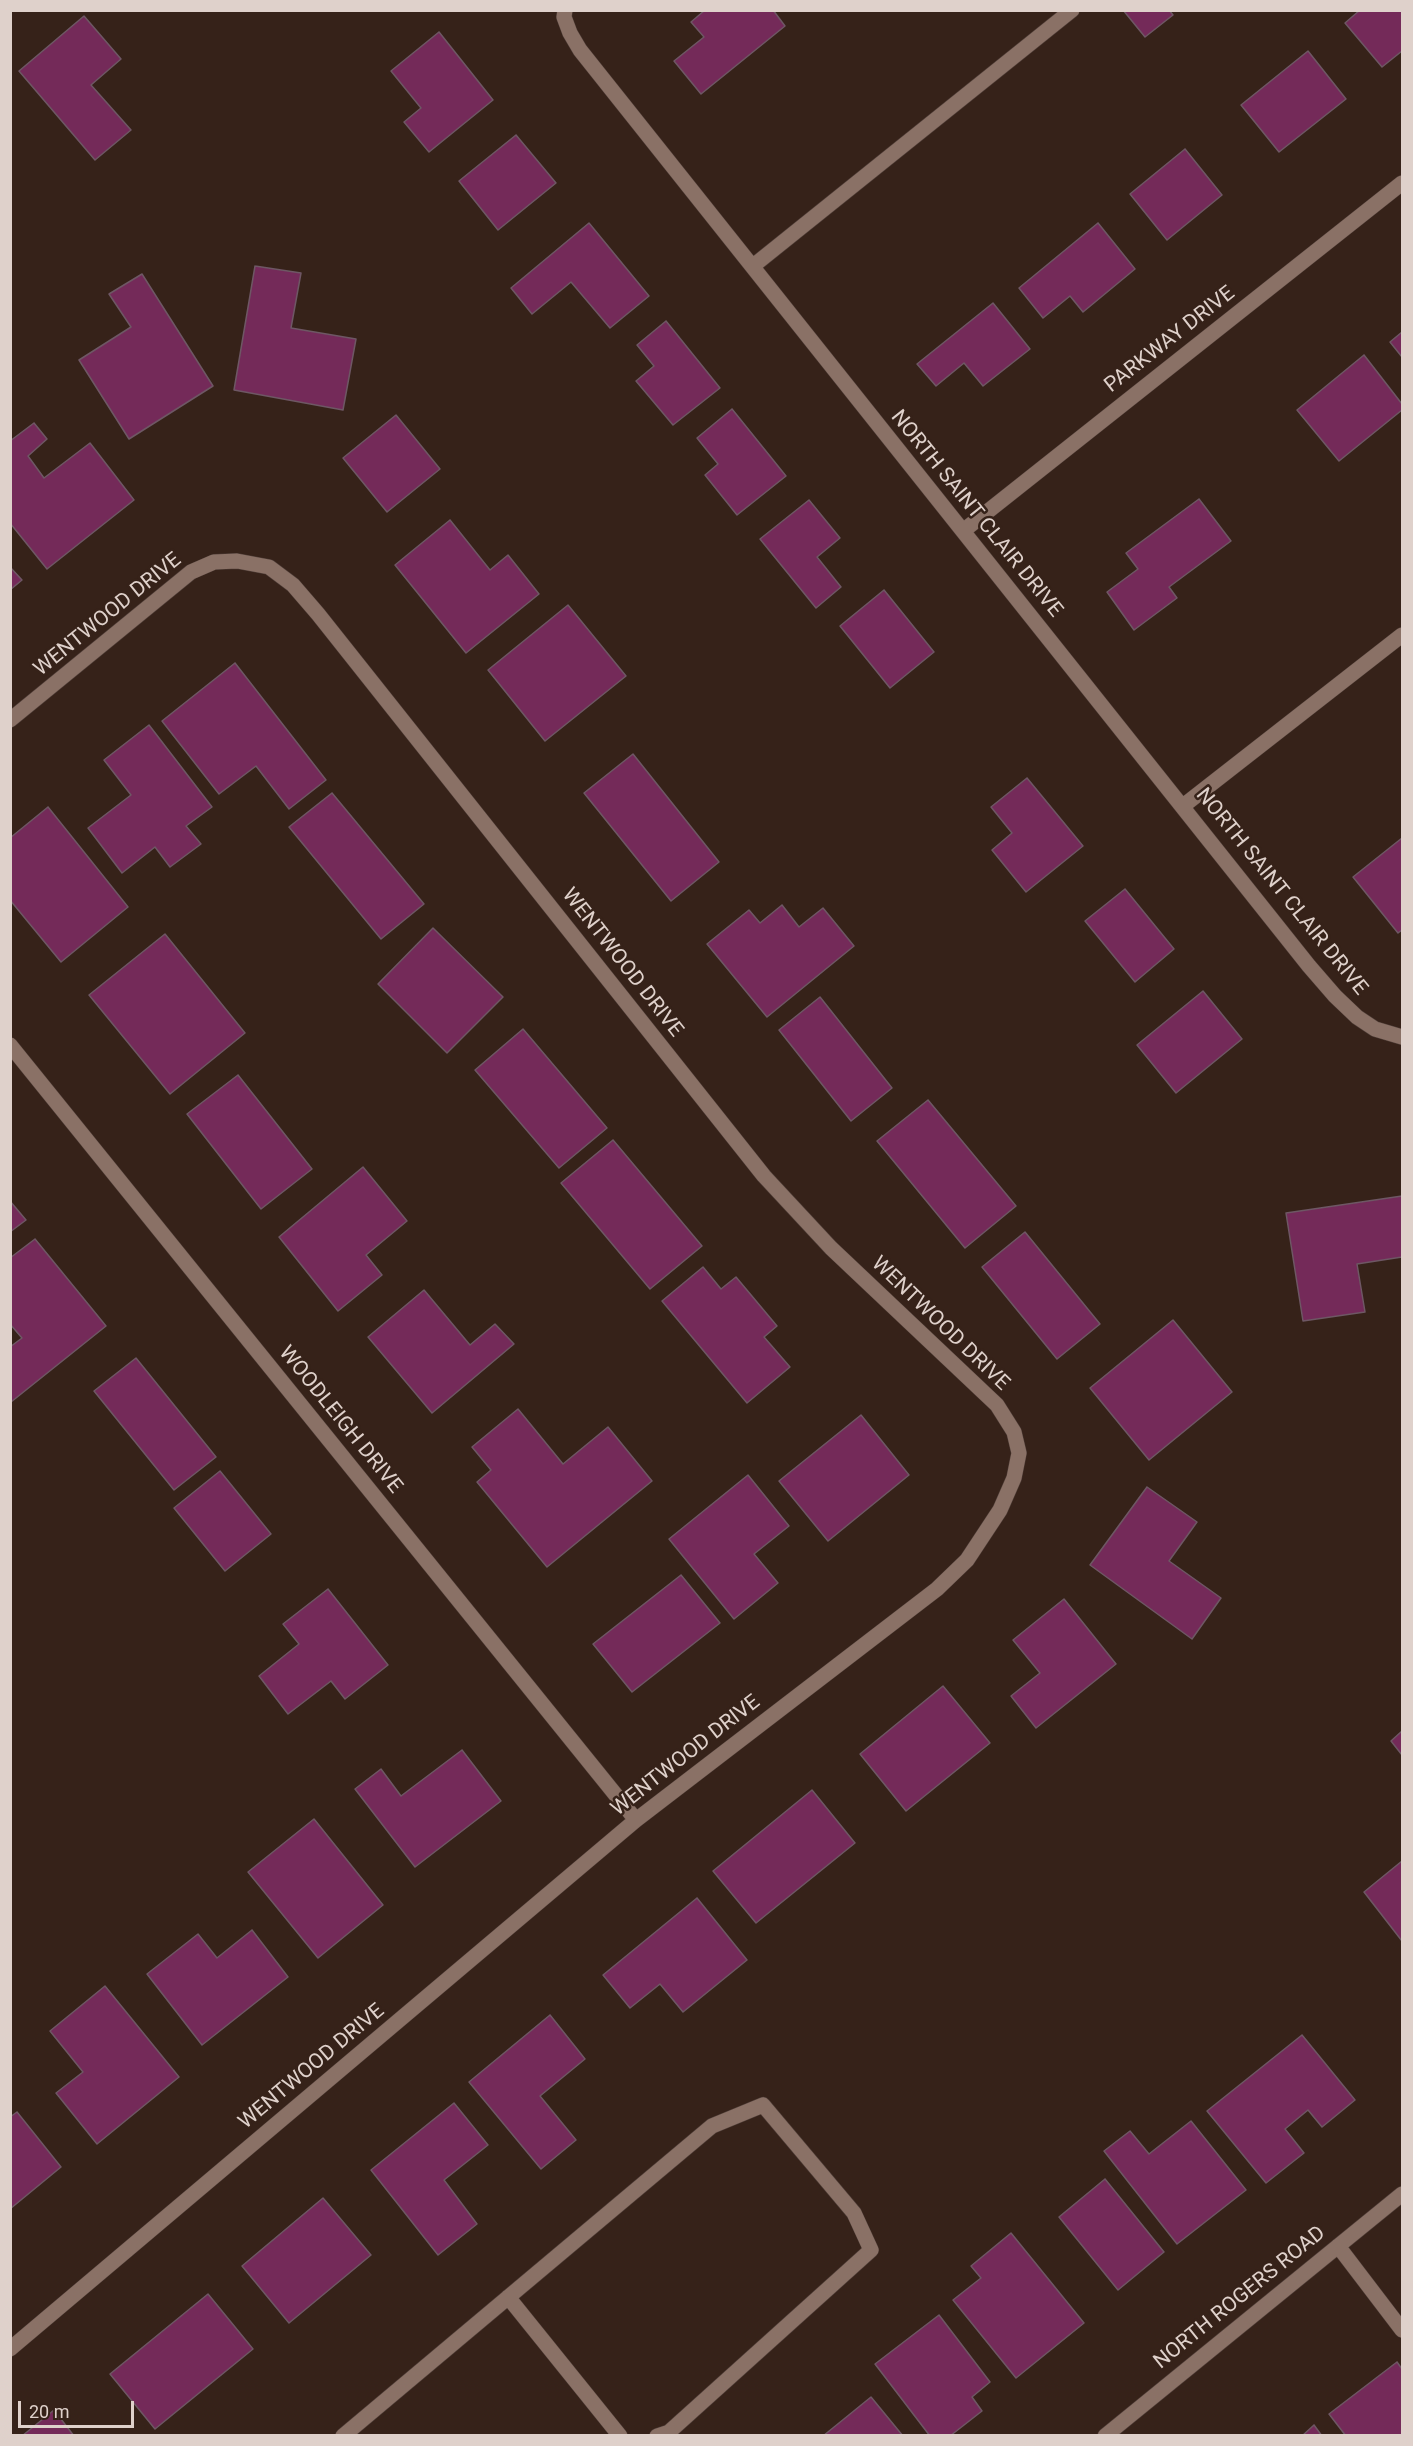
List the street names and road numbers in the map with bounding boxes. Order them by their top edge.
street label: PARKWAY DRIVE [1100,281,1240,399]
street label: NORTH SAINT CLAIR DRIVE [885,405,1067,623]
street label: WENTWOOD DRIVE [29,548,187,682]
street label: NORTH SAINT CLAIR DRIVE [1190,783,1372,1001]
street label: WENTWOOD DRIVE [556,883,688,1043]
street label: WENTWOOD DRIVE [866,1252,1014,1396]
street label: WOODLEIGH DRIVE [273,1341,407,1499]
street label: WENTWOOD DRIVE [606,1690,766,1822]
street label: WENTWOOD DRIVE [234,1999,390,2135]
street label: NORTH ROGERS ROAD [1149,2221,1331,2375]

